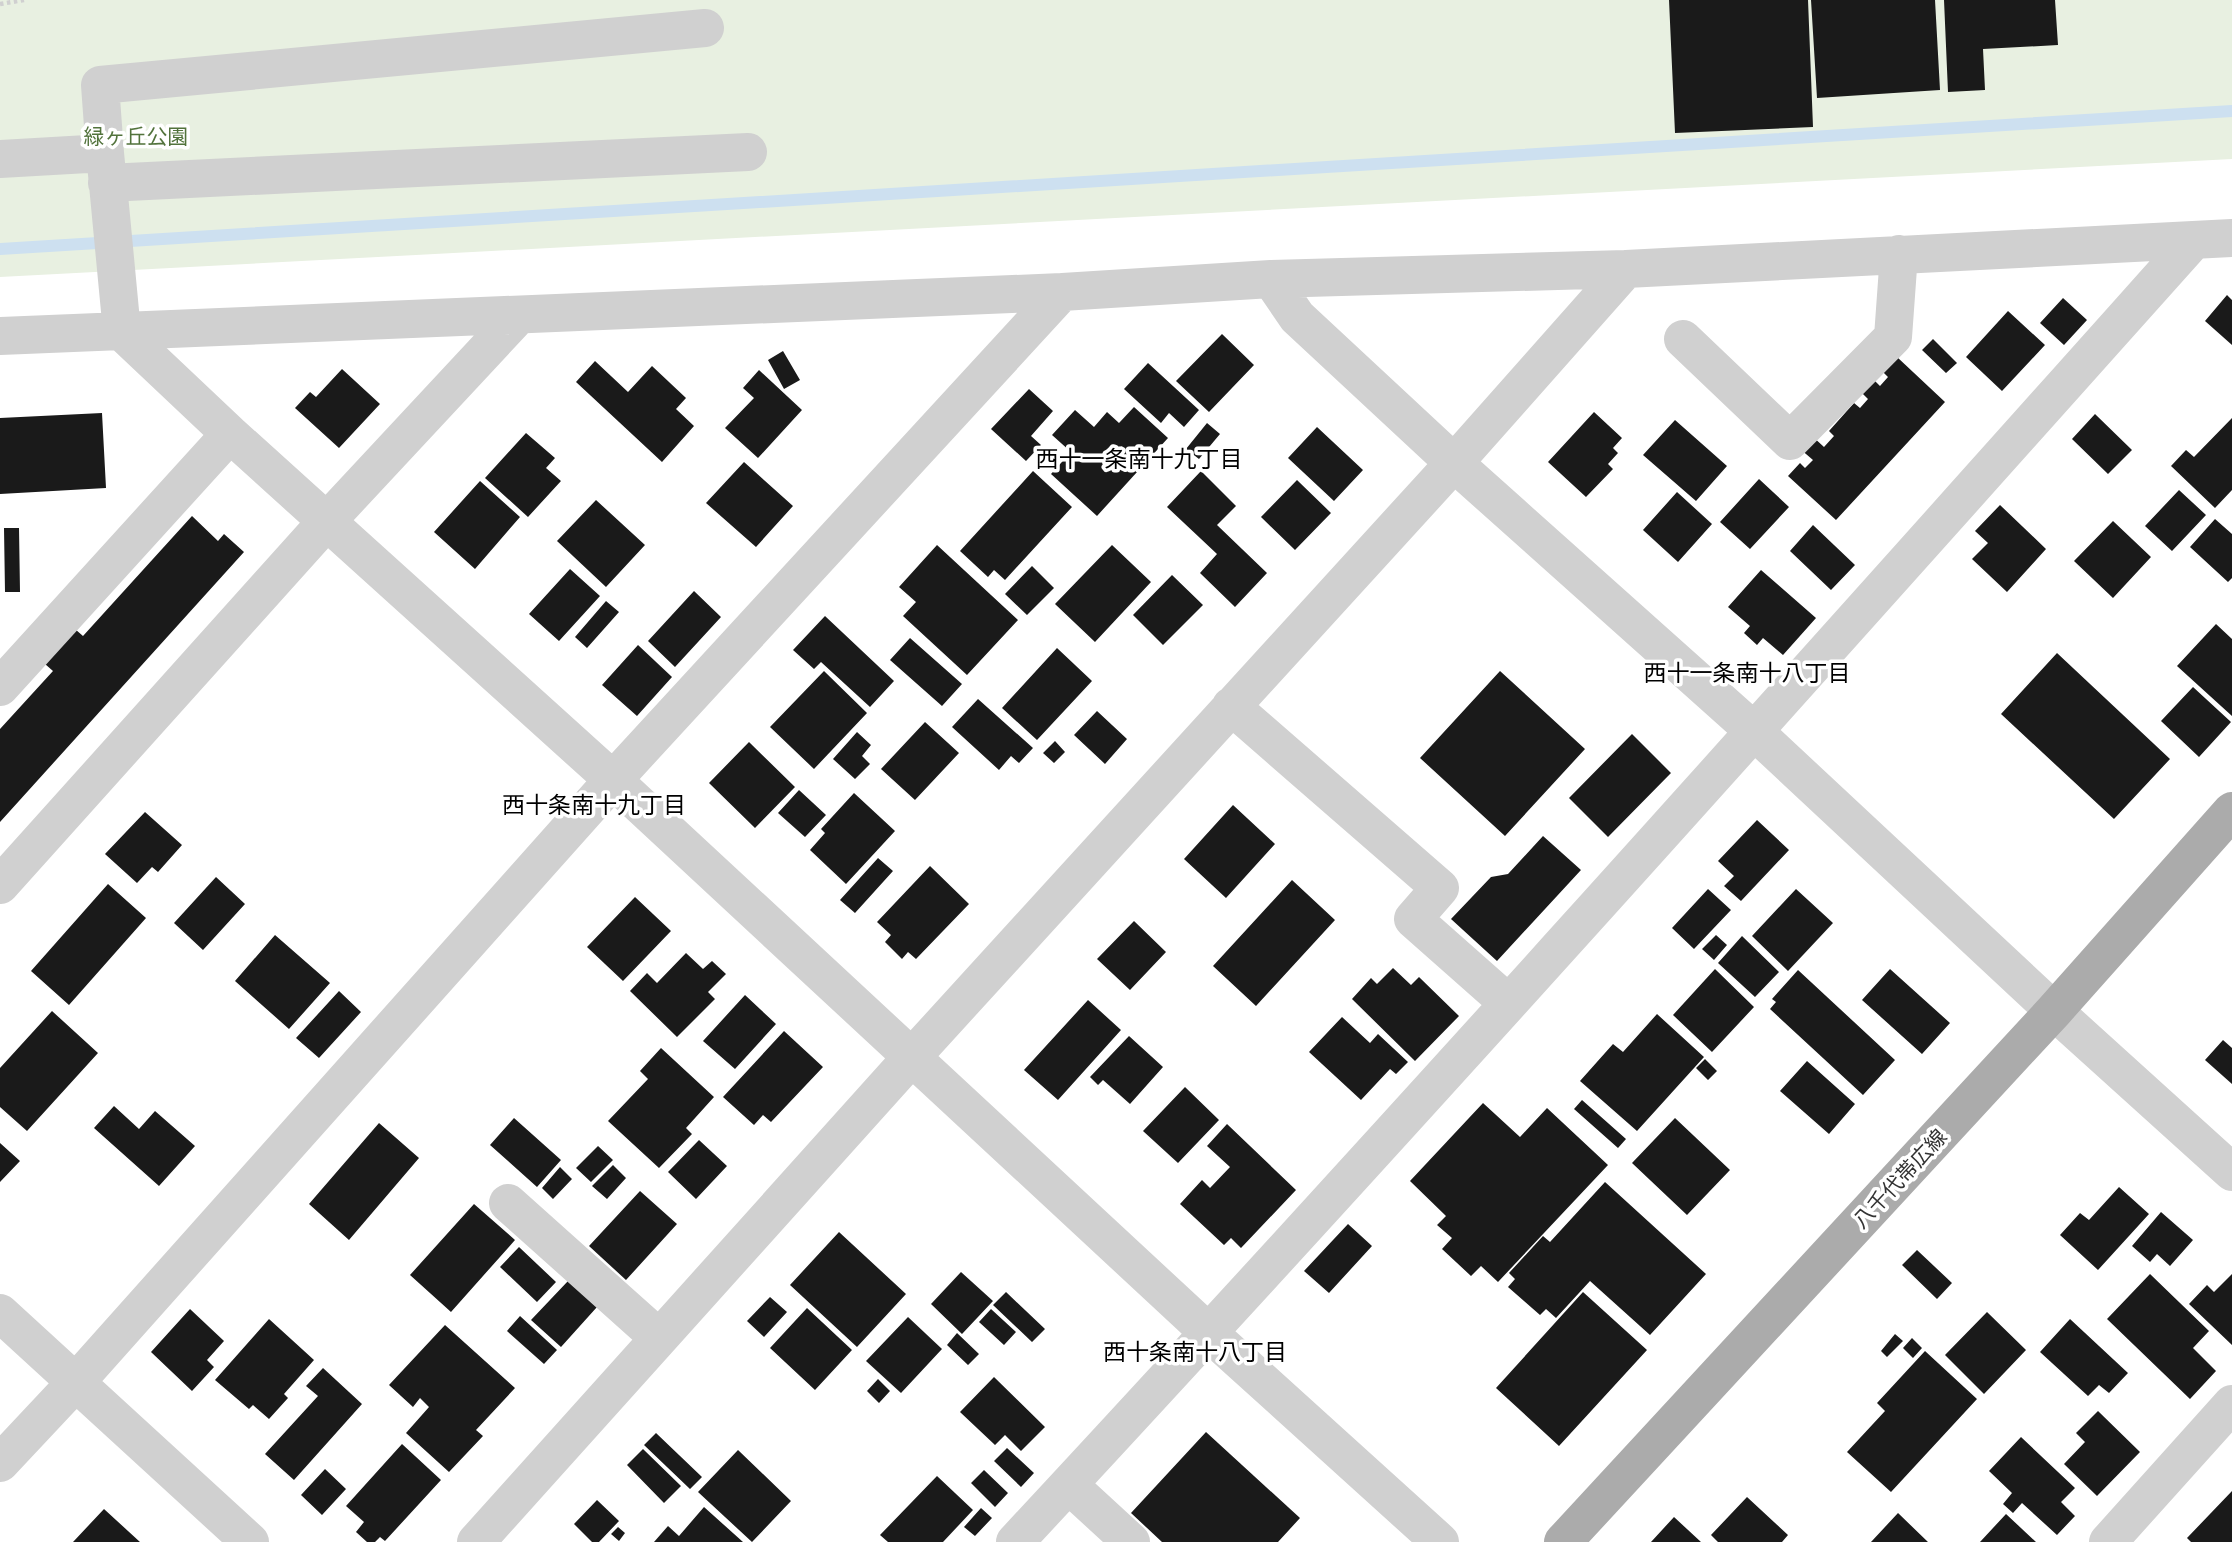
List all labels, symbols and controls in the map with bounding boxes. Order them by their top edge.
park label: 緑ヶ丘公園 [84,123,189,148]
district label: 西十一条南十九丁目 [1036,444,1243,472]
district label: 西十一条南十八丁目 [1644,658,1851,686]
district label: 西十条南十九丁目 [502,790,686,818]
street label: 八千代帯広線 [1847,1123,1951,1233]
district label: 西十条南十八丁目 [1103,1337,1287,1365]

